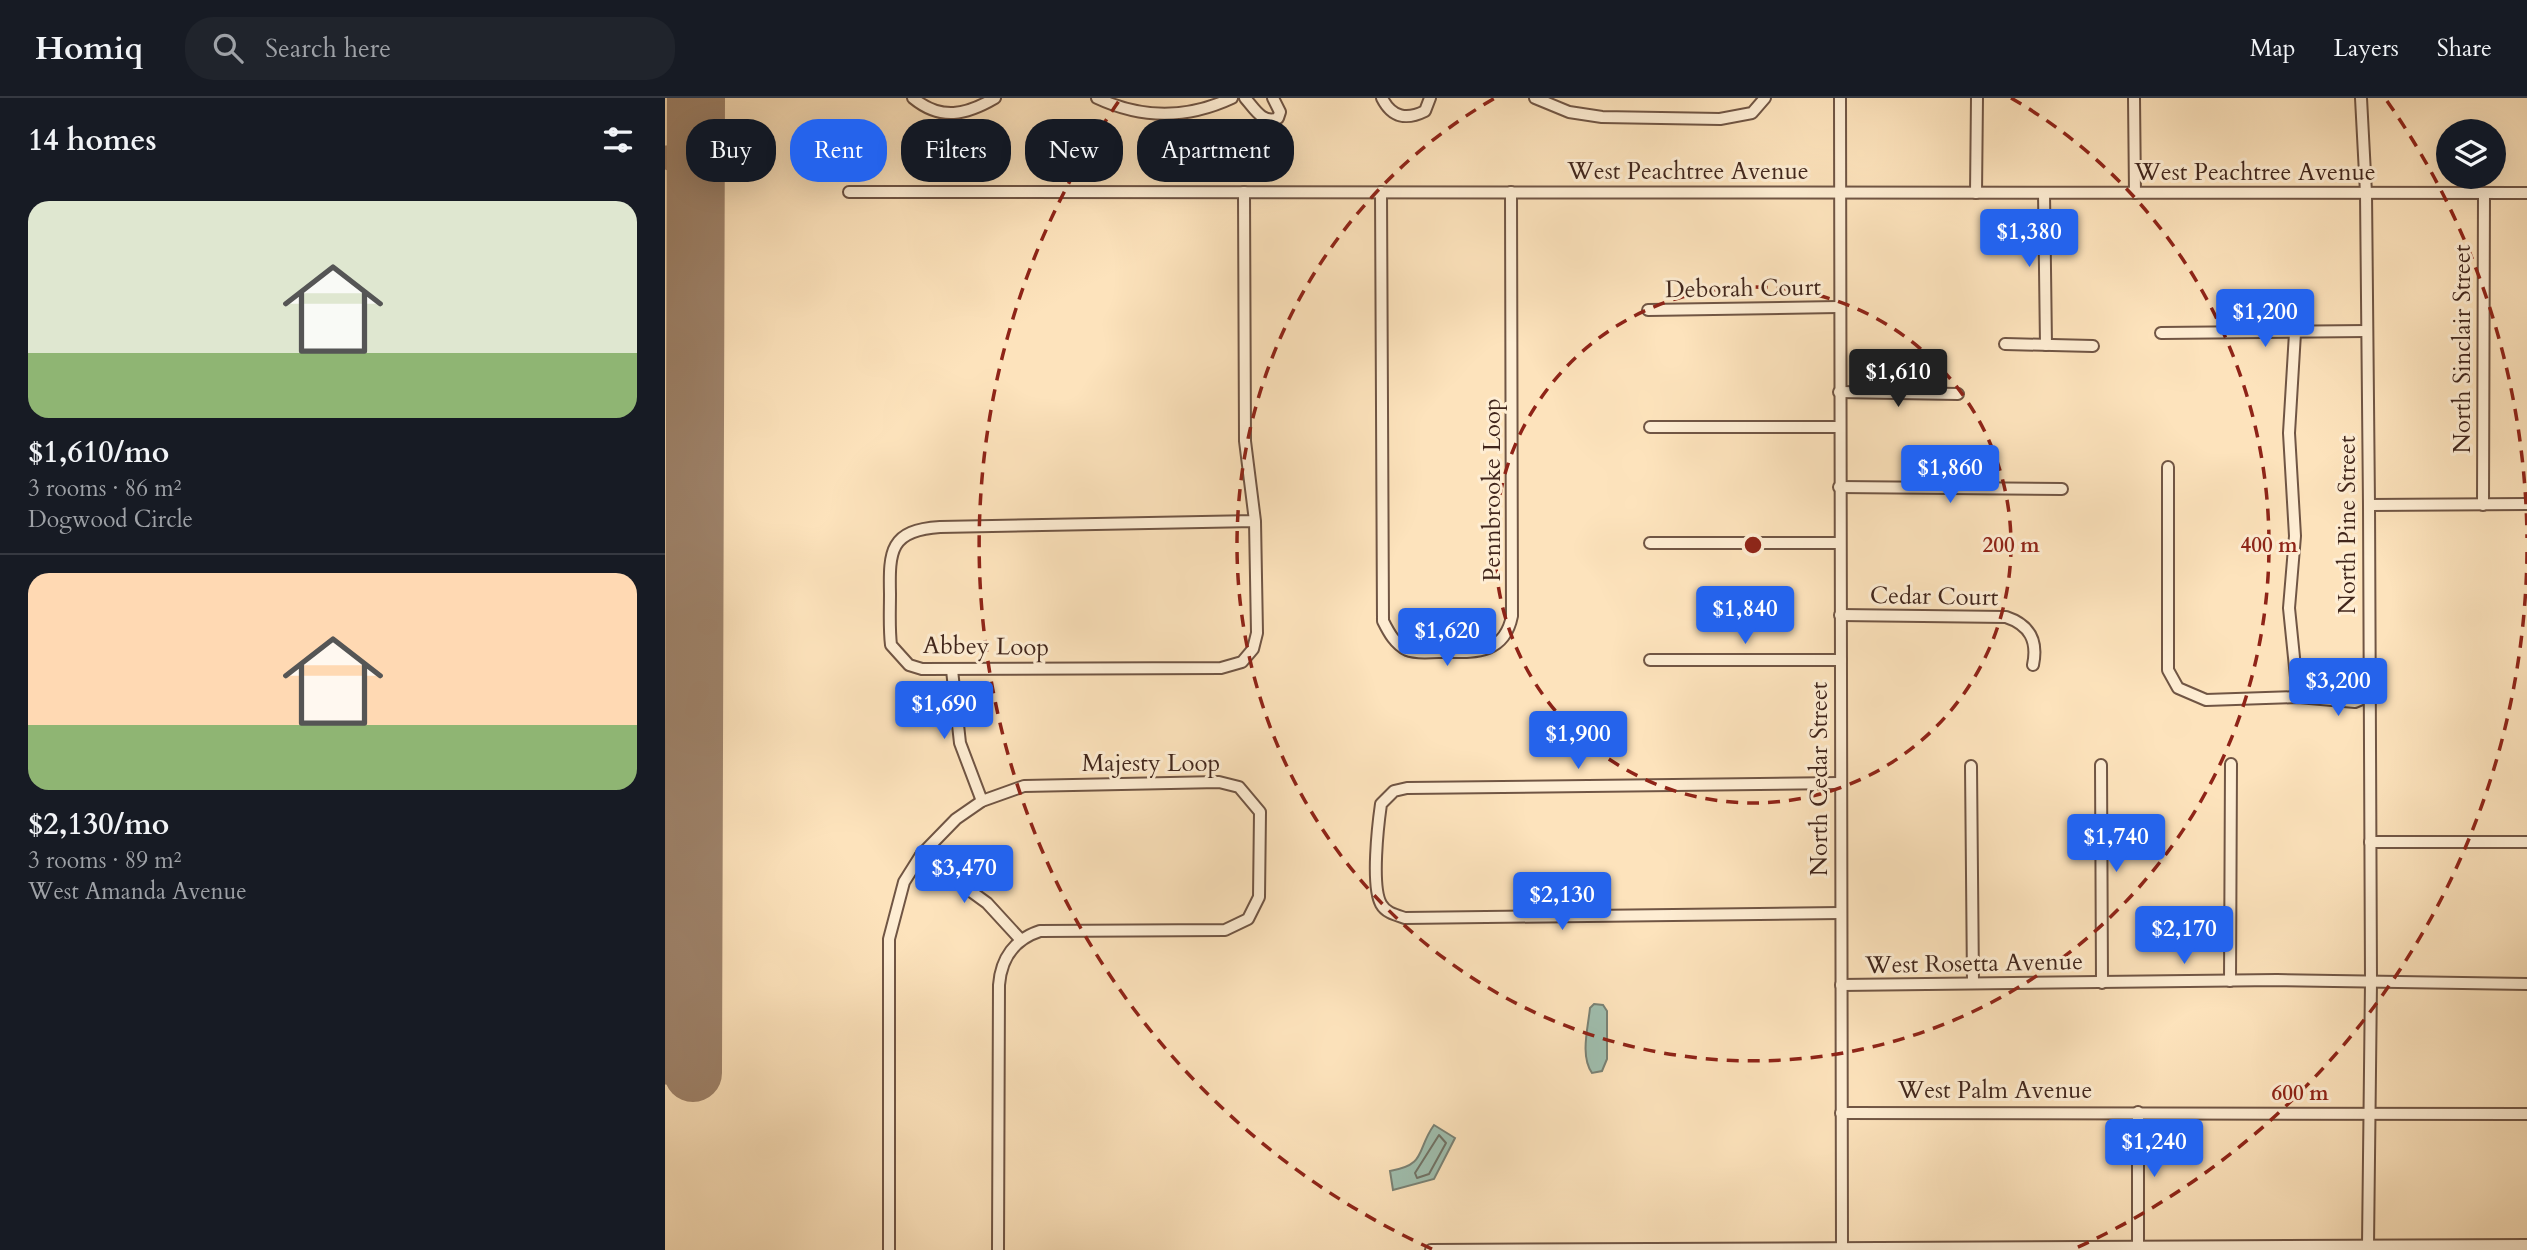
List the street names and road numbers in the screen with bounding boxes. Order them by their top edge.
street label: West Peachtree Avenue [1566,155,1809,188]
street label: West Peachtree Avenue [2133,156,2376,189]
street label: North Sinclair Street [2446,244,2479,453]
street label: Deborah Court [1665,271,1822,306]
street label: Pennbrooke Loop [1476,398,1509,582]
street label: North Pine Street [2331,435,2364,615]
street label: Cedar Court [1869,579,1999,614]
street label: Abbey Loop [923,629,1049,664]
street label: North Cedar Street [1803,681,1836,876]
street label: Majesty Loop [1082,747,1220,780]
street label: West Rosetta Avenue [1864,945,2083,982]
street label: West Palm Avenue [1897,1074,2092,1107]

